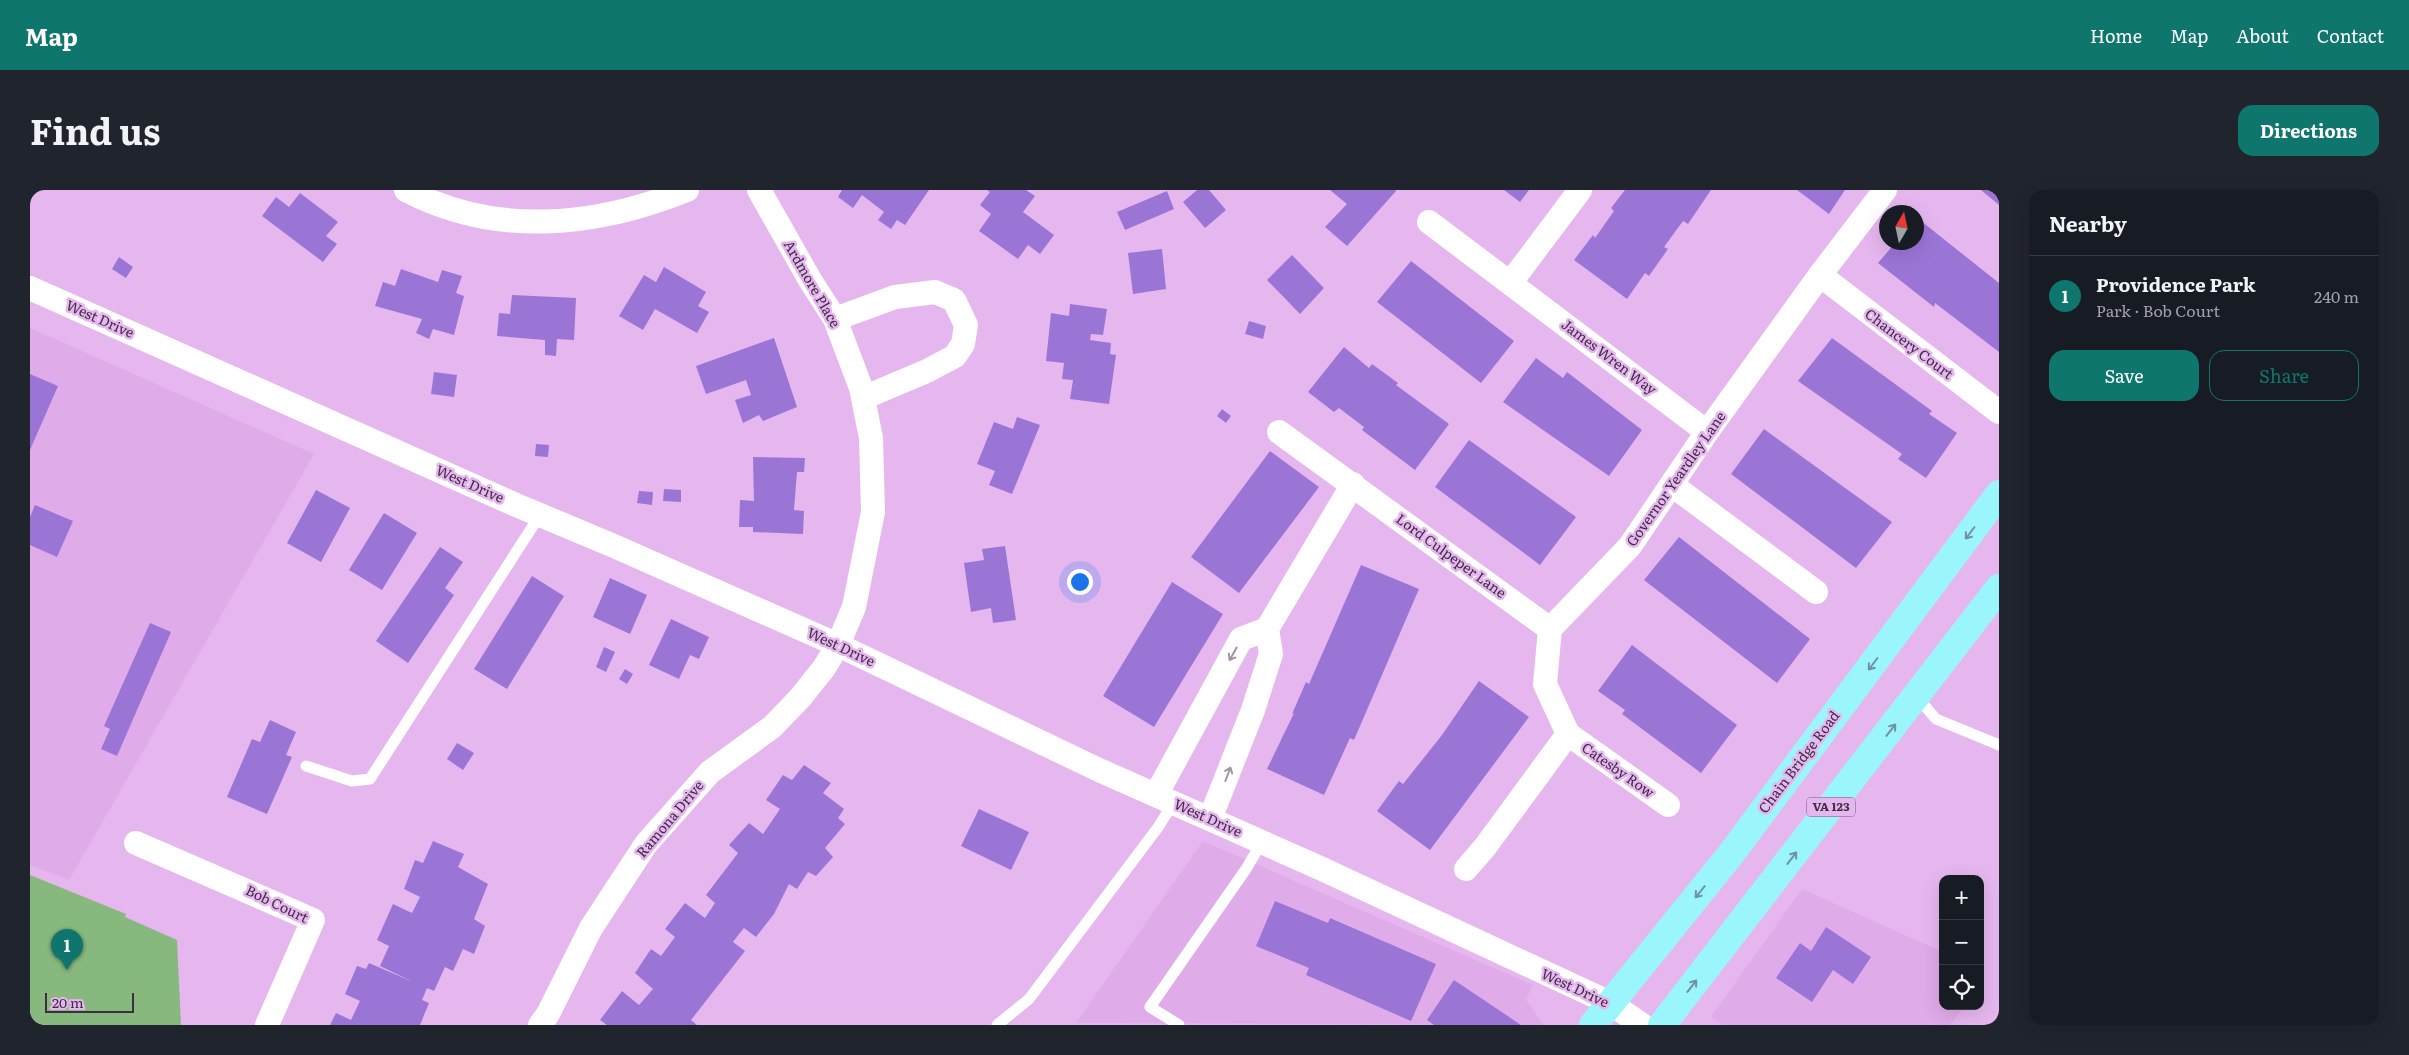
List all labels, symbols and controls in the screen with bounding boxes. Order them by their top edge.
text: Map [25,18,78,53]
text: Home [2090,22,2142,49]
text: Map [2170,22,2208,49]
text: About [2236,22,2289,49]
text: Contact [2317,22,2384,49]
text: Find us [30,104,160,156]
button: Directions [2238,105,2379,156]
north arrow [1879,205,1924,250]
text: Nearby [2049,207,2127,238]
street label: Ardmore Place [780,236,846,331]
text: Providence Park [2096,270,2255,298]
text: 1 [2062,284,2068,308]
text: 240 m [2314,284,2359,308]
street label: West Drive [63,294,138,342]
text: Park · Bob Court [2096,298,2220,322]
street label: Chancery Court [1861,303,1958,383]
street label: James Wren Way [1558,314,1662,399]
button: Save [2049,350,2199,401]
button: Share [2209,350,2359,401]
street label: Governor Yeardley Lane [1621,407,1729,550]
street label: West Drive [433,459,508,507]
street label: Lord Culpeper Lane [1392,508,1511,602]
one-way arrow [1965,526,1975,540]
your location [1067,569,1093,595]
street label: West Drive [804,622,879,670]
one-way arrow [1228,646,1238,661]
one-way arrow [1868,657,1878,671]
street label: Chain Bridge Road [1753,706,1844,817]
one-way arrow [1886,724,1897,737]
street label: Catesby Row [1578,737,1659,802]
one-way arrow [1224,767,1234,782]
street label: Ramona Drive [631,775,708,861]
street label: West Drive [1171,793,1246,841]
road number: VA 123 [1807,798,1855,816]
one-way arrow [1786,852,1797,865]
map controls [1939,875,1984,1010]
button: + [1939,875,1984,920]
street label: Bob Court [243,879,312,927]
one-way arrow [1695,885,1706,898]
button: − [1939,920,1984,965]
pin: 1 [51,929,83,970]
street label: West Drive [1538,963,1613,1011]
button: locate [1939,965,1984,1010]
one-way arrow [1686,980,1697,993]
scale bar [45,990,134,1013]
text: 20 m [52,992,84,1012]

